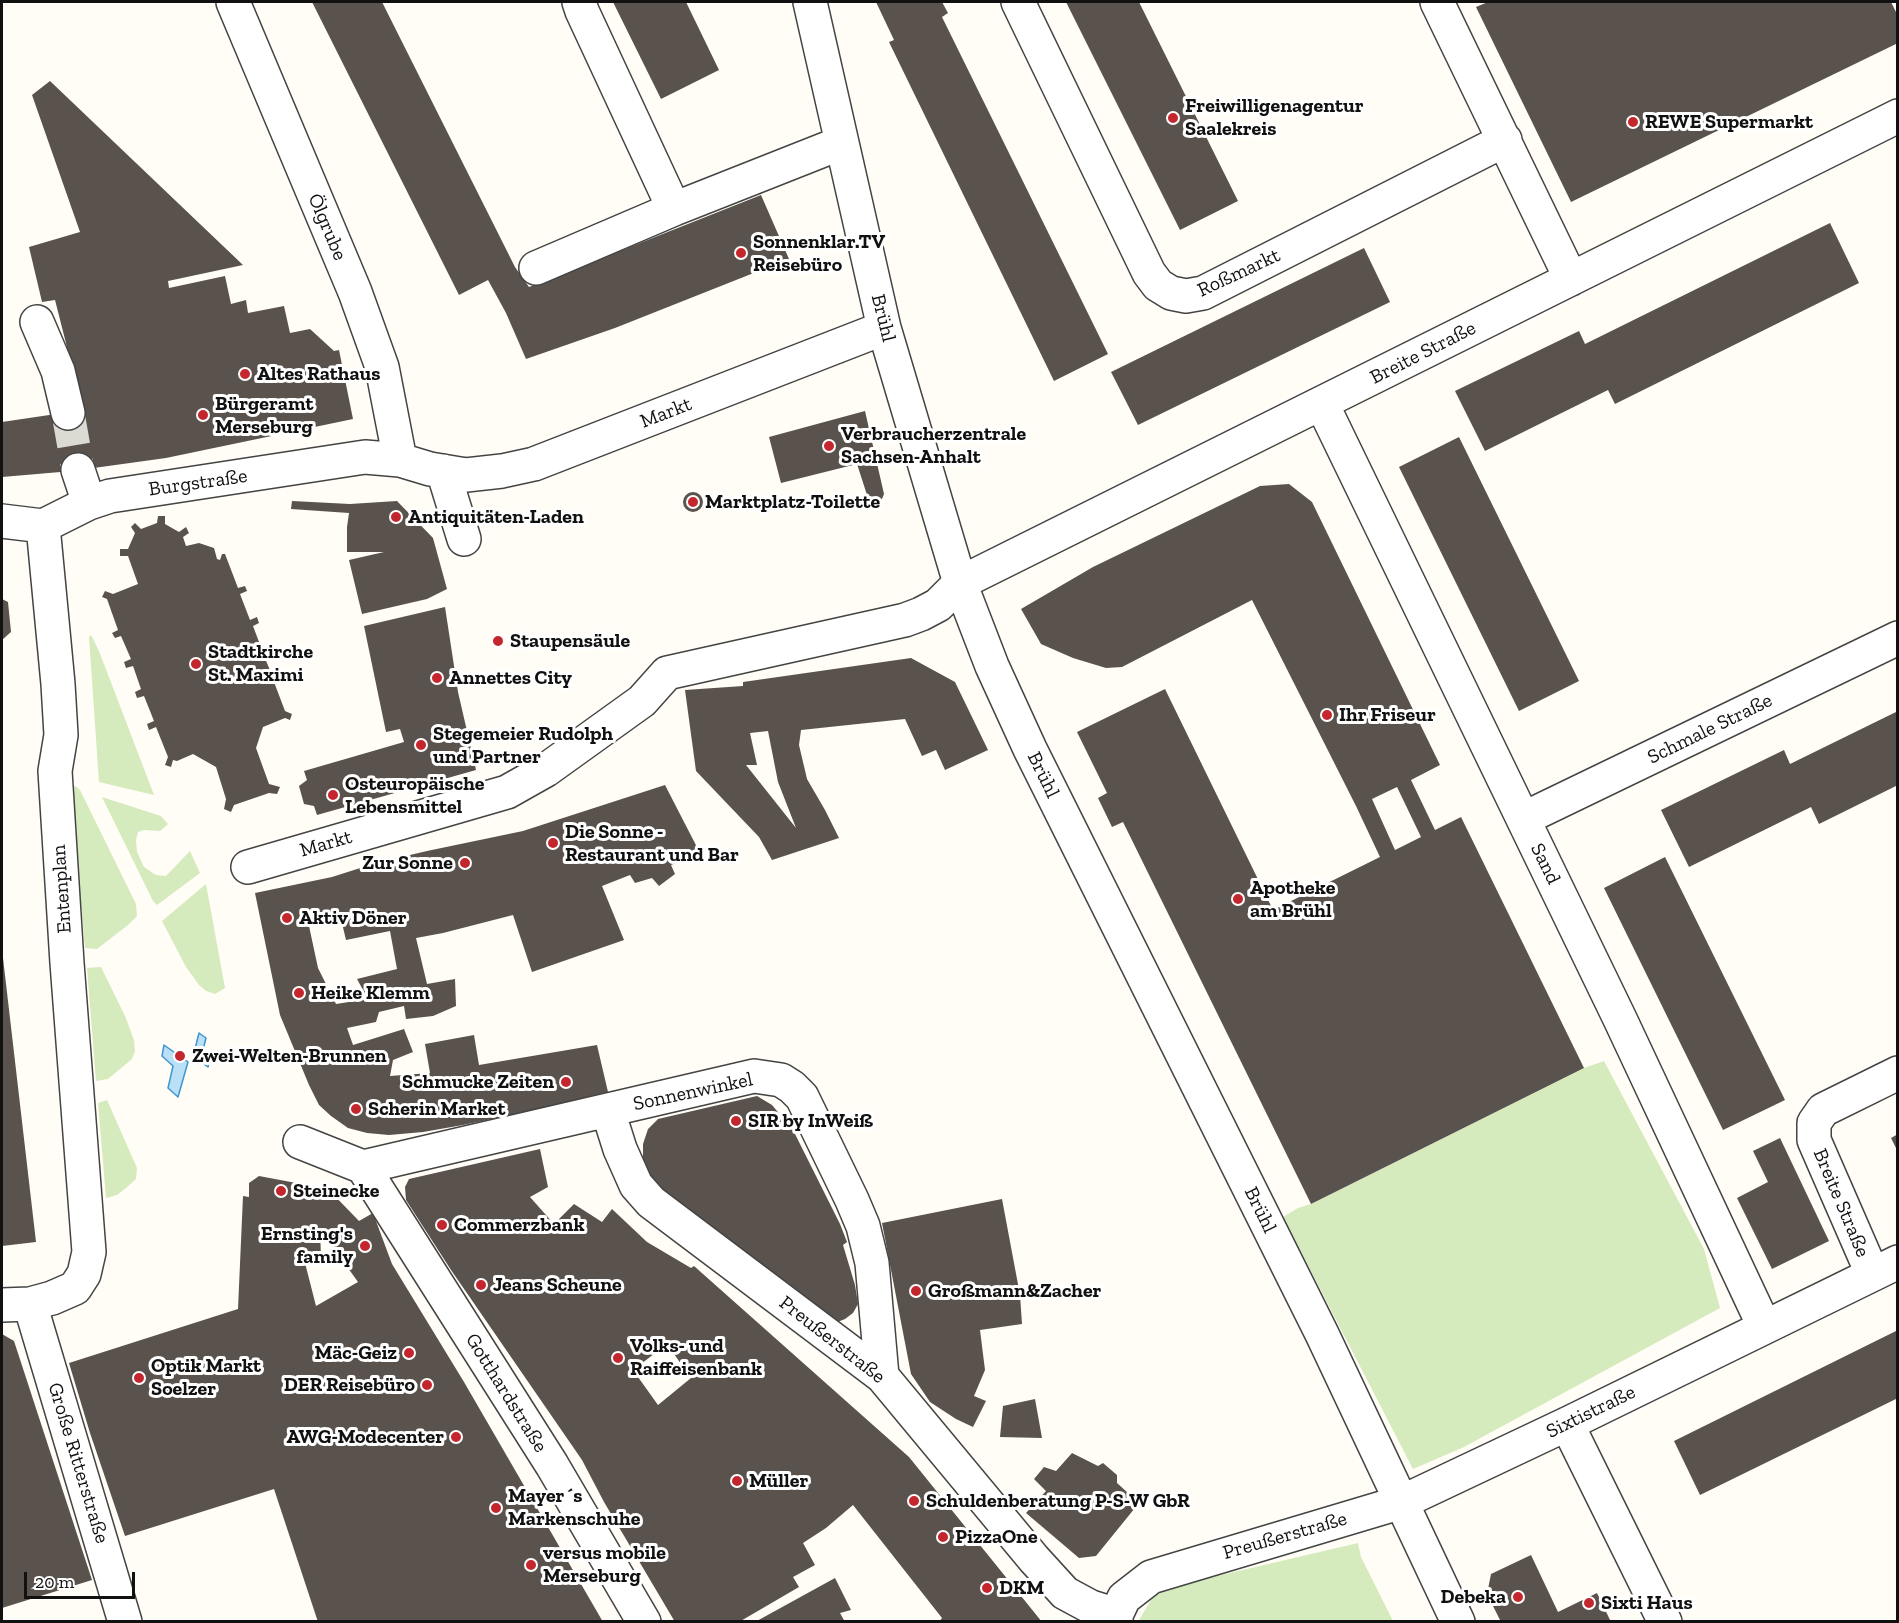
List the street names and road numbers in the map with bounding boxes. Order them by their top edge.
street label: Ölgrube [302,190,352,264]
street label: Roßmarkt [1194,243,1284,303]
street label: Brühl [866,292,900,344]
street label: Breite Straße [1366,316,1480,390]
street label: Markt [637,392,695,434]
street label: Burgstraße [147,464,249,502]
street label: Schmale Straße [1644,688,1776,770]
street label: Brühl [1022,748,1064,802]
street label: Markt [297,825,355,863]
street label: Sand [1525,840,1565,888]
street label: Entenplan [47,844,77,934]
street label: Sonnenwinkel [631,1068,755,1116]
street label: Breite Straße [1807,1145,1875,1261]
street label: Brühl [1239,1183,1281,1237]
street label: Preußerstraße [774,1291,890,1389]
street label: Gotthardstraße [460,1329,552,1457]
street label: Große Ritterstraße [42,1380,114,1546]
street label: Sixtistraße [1542,1380,1640,1444]
street label: Preußerstraße [1220,1507,1350,1565]

